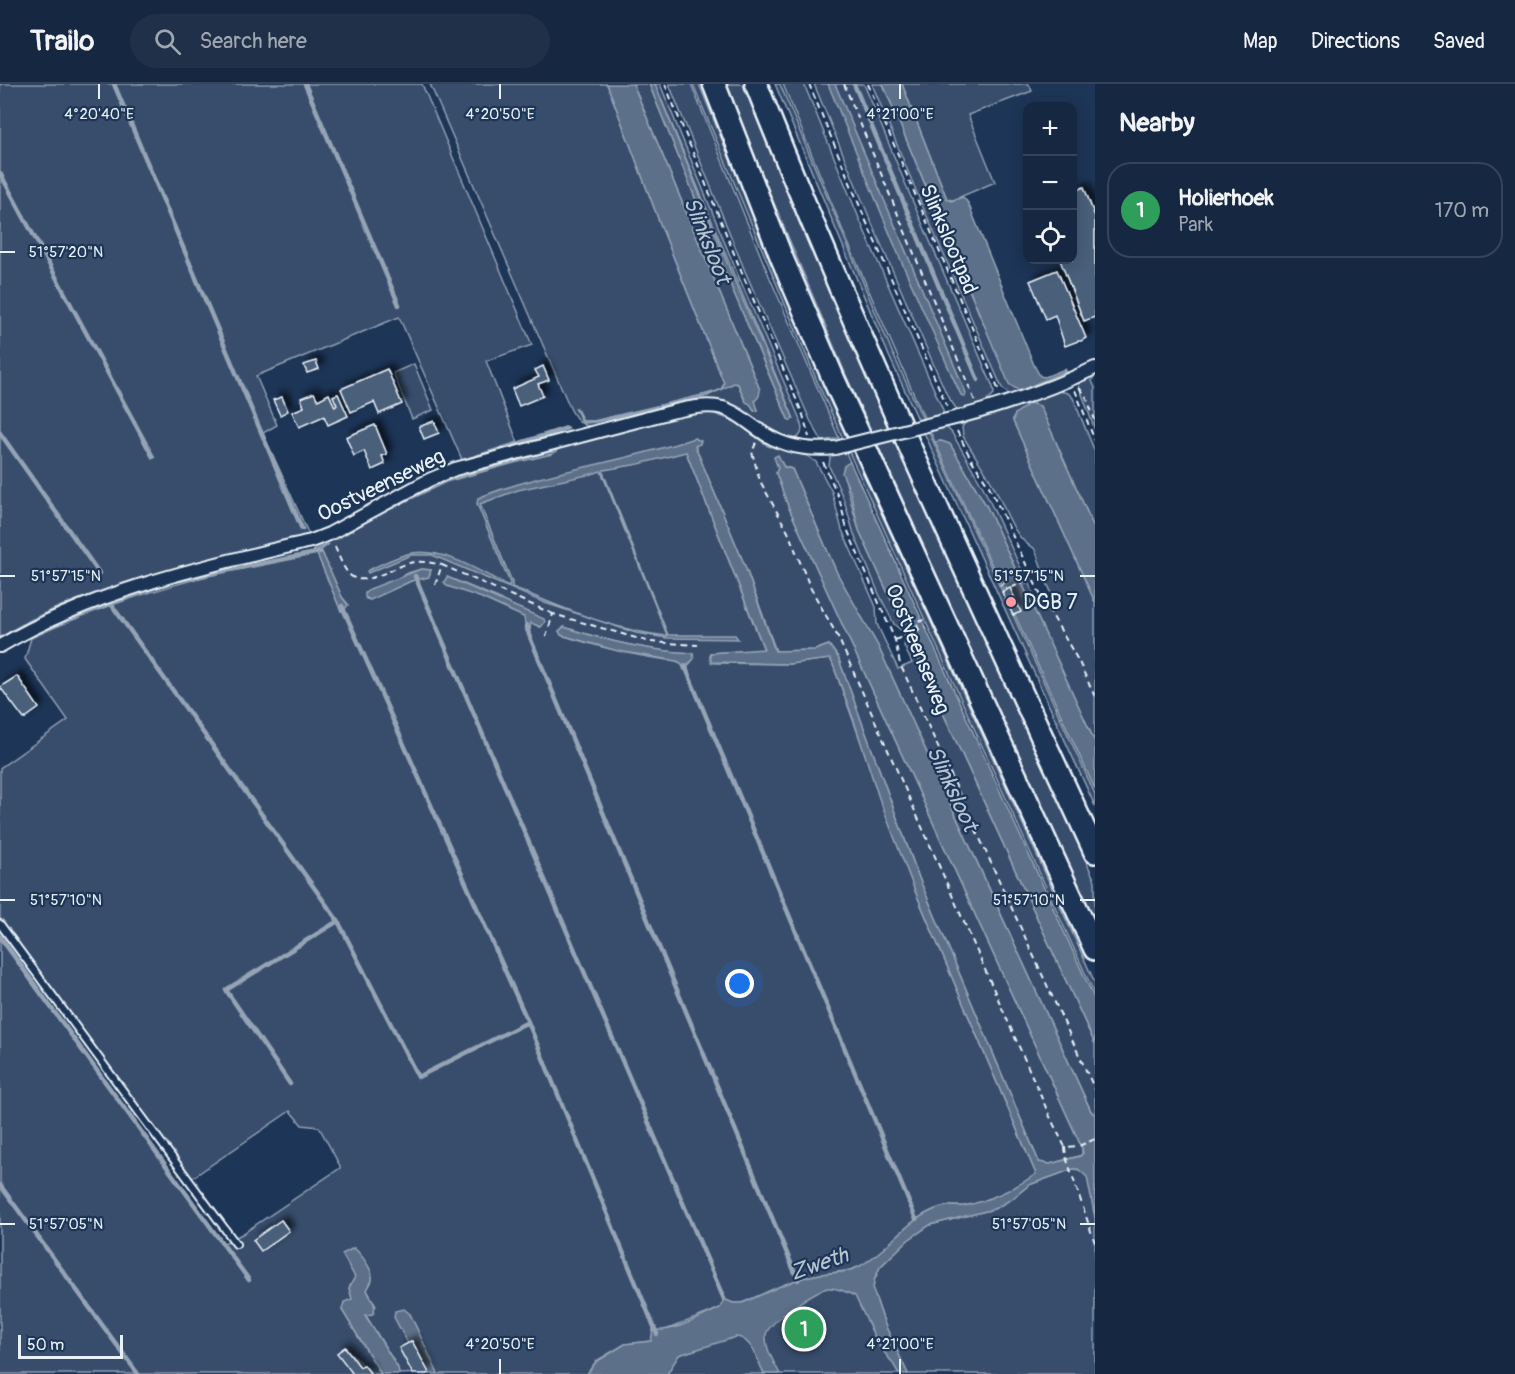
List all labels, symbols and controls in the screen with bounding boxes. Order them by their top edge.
search box [130,14,550,68]
text: Trailo [30,24,94,59]
icon: search [151,25,184,58]
text: Search here [199,27,307,55]
text: Map [1243,28,1278,55]
text: Directions [1311,28,1400,55]
text: Saved [1433,28,1485,55]
map controls [1023,102,1077,264]
button: + [1023,102,1077,156]
text: 4°20'40"E [64,105,134,124]
text: 4°20'50"E [465,105,535,124]
text: 4°21'00"E [867,105,934,124]
text: Nearby [1119,107,1195,139]
button: − [1023,156,1077,210]
street label: Slinkslootpad [913,180,984,298]
text: Holierhoek [1178,184,1274,212]
water label: Slinksloot [677,193,738,290]
text: 1 [1137,198,1144,223]
text: 170 m [1435,198,1489,223]
button: locate [1023,210,1077,264]
text: Park [1178,212,1213,237]
text: 51°57'20"N [29,243,103,262]
street label: Oostveenseweg [313,443,449,528]
text: 51°57'15"N [31,567,101,586]
text: 51°57'15"N [994,567,1064,586]
street label: Oostveenseweg [879,580,956,718]
place label: DGB 7 [1023,589,1078,616]
marker: DGB 7 [1004,595,1018,609]
water label: Slinksloot [920,741,985,837]
text: 51°57'10"N [30,891,102,910]
text: 51°57'10"N [993,891,1065,910]
your location [725,969,754,998]
text: 51°57'05"N [29,1215,103,1234]
text: 51°57'05"N [992,1215,1066,1234]
water label: Zweth [787,1241,853,1287]
pin: 1 [784,1306,824,1352]
scale bar [18,1332,123,1360]
text: 50 m [27,1335,64,1355]
text: 4°20'50"E [465,1335,535,1354]
text: 4°21'00"E [867,1335,934,1354]

